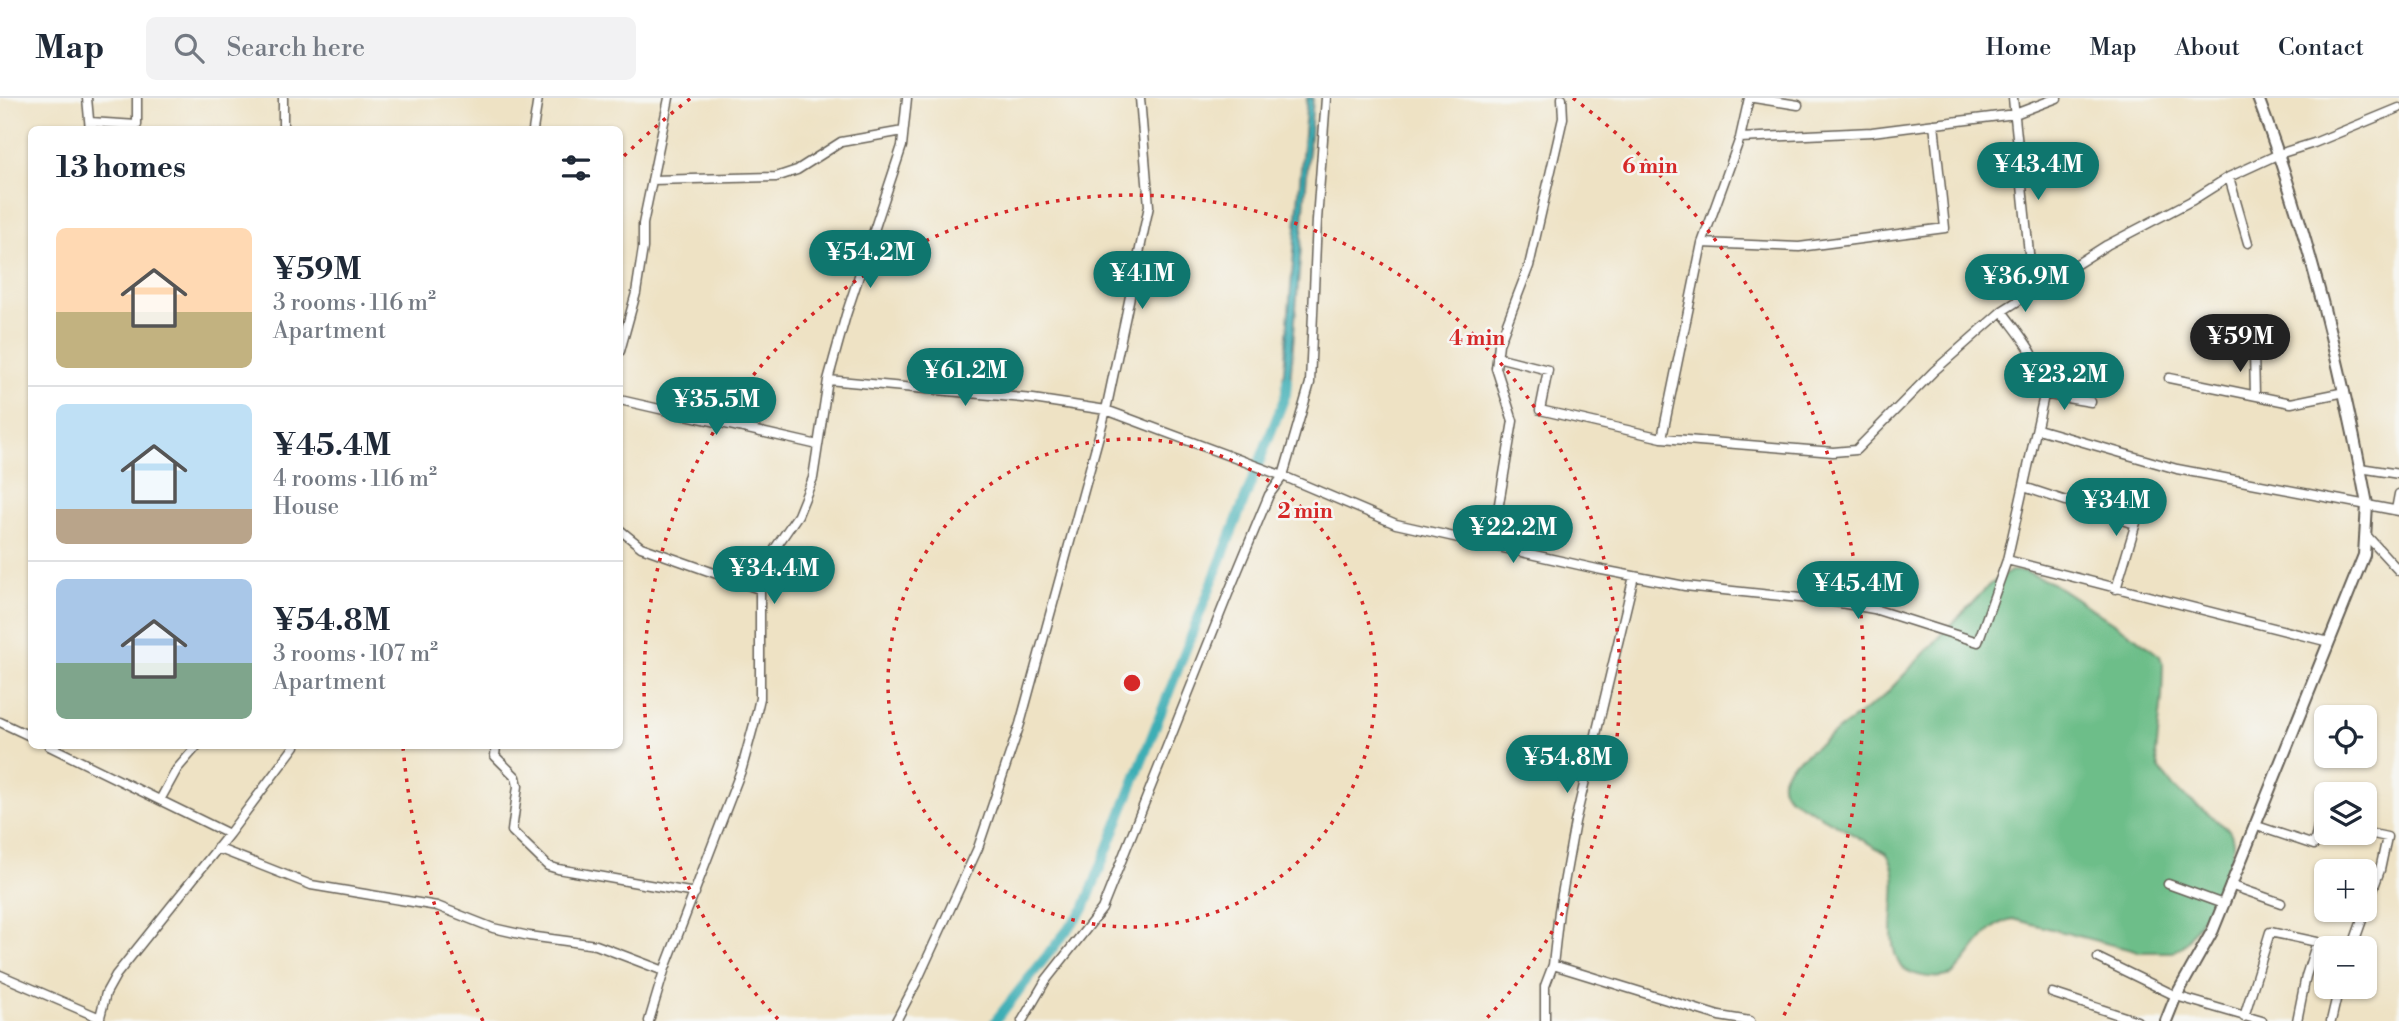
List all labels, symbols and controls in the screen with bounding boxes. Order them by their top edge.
search box [146,17,636,80]
text: Map [35,28,104,69]
icon: search [170,29,208,67]
text: Search here [226,32,365,64]
text: Home [1986,33,2051,63]
text: Map [2089,33,2137,63]
text: About [2175,33,2240,63]
text: Contact [2278,33,2364,63]
pin: ¥43.4M [1981,142,2095,202]
text: 13 homes [56,149,186,187]
icon: filters [557,149,595,187]
text: ¥43.4M [1993,151,2083,179]
text: 6 min [1622,154,1678,180]
pin: ¥54.2M [813,230,927,290]
text: ¥54.2M [825,239,915,267]
text: ¥59M [273,251,361,289]
pin: ¥41M [1101,252,1183,311]
pin: ¥36.9M [1968,254,2082,314]
icon: home [112,256,196,340]
text: ¥41M [1109,260,1175,288]
text: ¥36.9M [1981,263,2069,291]
text: 3 rooms · 116 m² [273,289,436,317]
pin: ¥59M [2199,314,2281,374]
text: Apartment [273,317,386,345]
text: ¥59M [2206,323,2274,351]
text: 4 min [1449,326,1505,352]
pin: ¥61.2M [908,348,1022,408]
pin: ¥23.2M [2007,352,2121,412]
text: ¥61.2M [923,357,1007,385]
text: ¥23.2M [2020,361,2108,389]
pin: ¥35.5M [659,378,773,437]
text: ¥35.5M [672,386,760,414]
text: ¥45.4M [273,427,391,465]
icon: home [112,432,196,516]
text: 4 rooms · 116 m² [273,465,437,493]
pin: ¥34M [2075,478,2157,538]
text: ¥34M [2082,487,2150,515]
text: House [273,493,339,521]
text: 2 min [1277,499,1333,525]
pin: ¥22.2M [1456,505,1570,565]
text: ¥22.2M [1469,514,1557,542]
pin: ¥34.4M [717,546,831,606]
text: ¥34.4M [729,555,819,583]
pin: ¥45.4M [1801,561,1915,621]
text: ¥45.4M [1813,570,1903,598]
text: ¥54.8M [273,602,390,640]
icon: home [112,607,196,691]
text: 3 rooms · 107 m² [273,640,438,668]
text: Apartment [273,668,386,696]
centre of rings [1120,671,1144,695]
map controls [2314,705,2377,999]
button: locate [2314,705,2377,768]
pin: ¥54.8M [1510,736,1624,795]
text: ¥54.8M [1522,744,1612,772]
button: layers [2314,782,2377,845]
button: + [2314,859,2377,922]
button: − [2314,936,2377,999]

